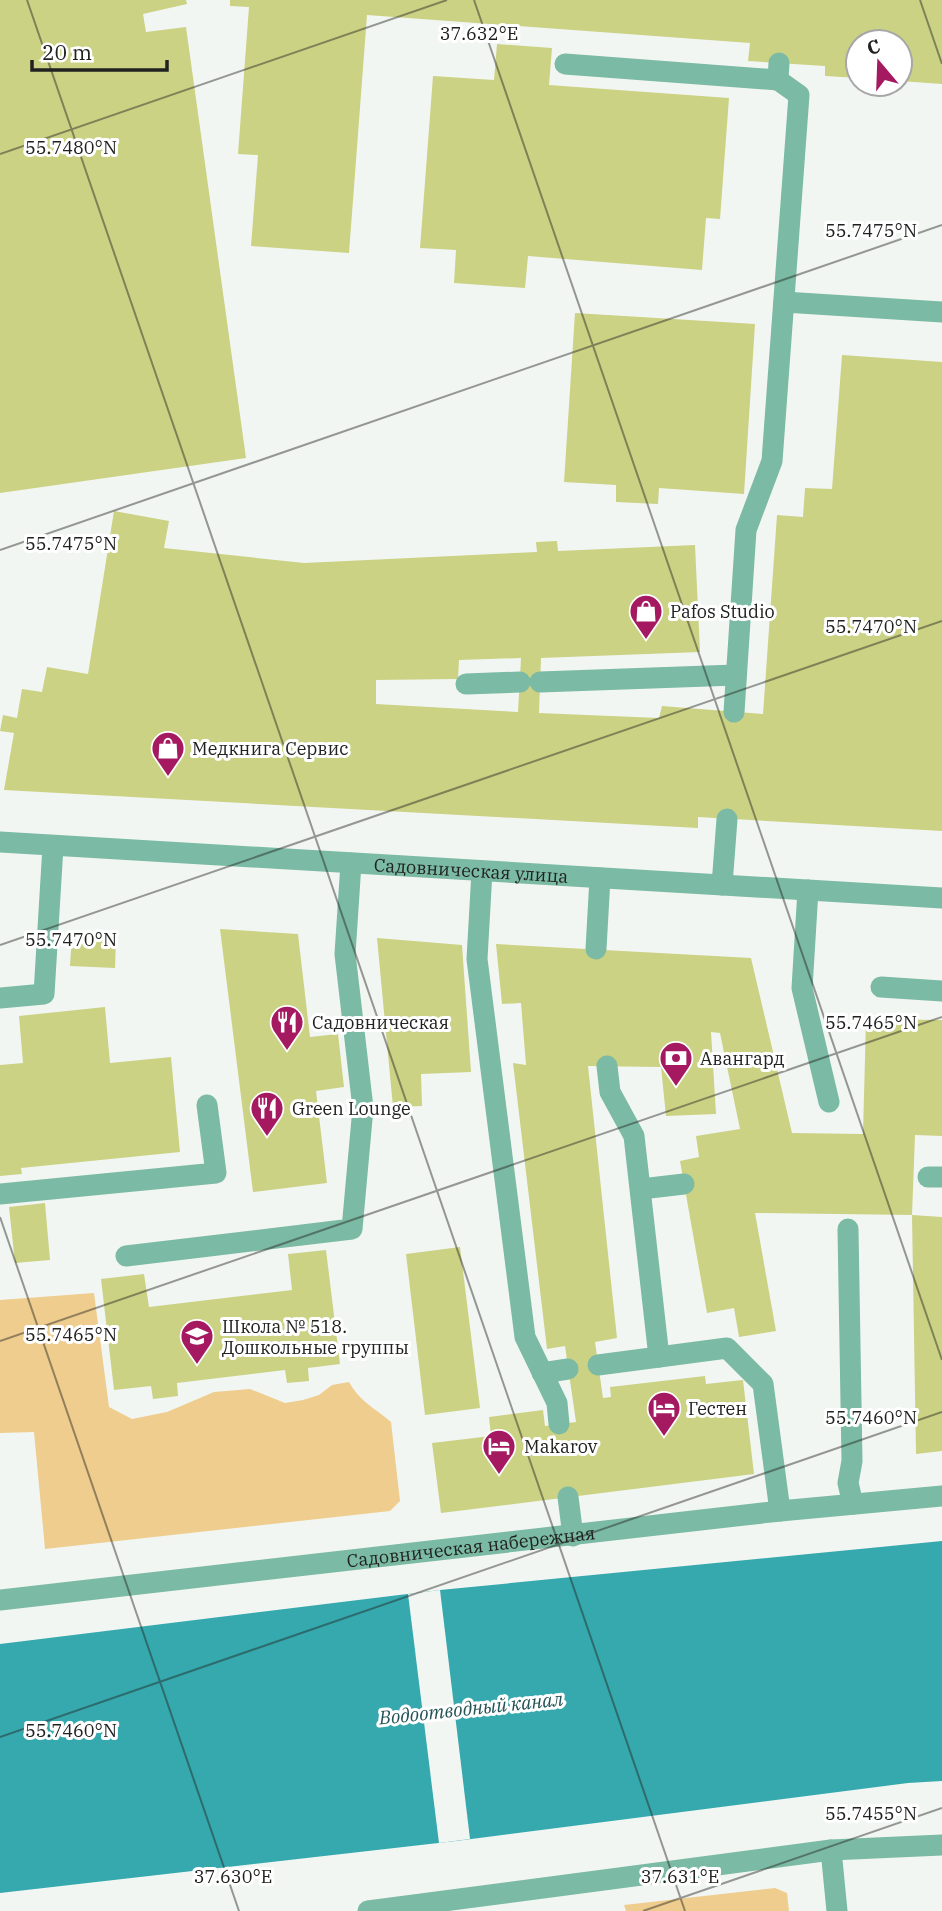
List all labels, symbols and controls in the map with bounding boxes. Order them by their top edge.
text: 37.632°E [440,22,518,45]
scale bar [32,28,166,72]
north arrow [844,28,914,98]
text: С [864,34,883,60]
text: 20 m [42,38,92,66]
text: 55.7480°N [25,136,117,159]
text: 55.7475°N [825,219,917,242]
text: 55.7475°N [25,532,117,555]
shop icon: Pafos Studio [627,592,665,641]
place label: Pafos Studio [670,600,775,623]
text: 55.7470°N [825,615,917,638]
shop icon: Медкнига Сервис [149,729,187,778]
place label: Медкнига Сервис [192,737,349,760]
street label: Садовническая улица [373,853,569,887]
text: 55.7470°N [25,928,117,951]
restaurant icon: Садовническая [268,1003,306,1052]
place label: Садовническая [312,1011,449,1034]
text: 55.7465°N [825,1011,917,1034]
bank icon: Авангард [657,1039,695,1088]
place label: Авангард [700,1047,785,1070]
restaurant icon: Green Lounge [248,1089,286,1138]
place label: Green Lounge [292,1097,411,1120]
place label: Школа № 518. Дошкольные группы [222,1315,409,1359]
school or university icon: Школа № 518. Дошкольные группы [178,1317,216,1366]
text: 55.7465°N [25,1323,117,1346]
hotel icon: Гестен [645,1389,683,1438]
place label: Гестен [688,1397,747,1420]
text: 55.7460°N [825,1406,917,1429]
hotel icon: Makarov [480,1427,518,1476]
place label: Makarov [524,1435,598,1458]
street label: Садовническая набережная [345,1521,596,1572]
water label: Водоотводный канал [377,1686,564,1730]
text: 55.7460°N [25,1719,117,1742]
text: 55.7455°N [825,1802,917,1825]
text: 37.630°E [194,1865,272,1888]
text: 37.631°E [641,1865,719,1888]

